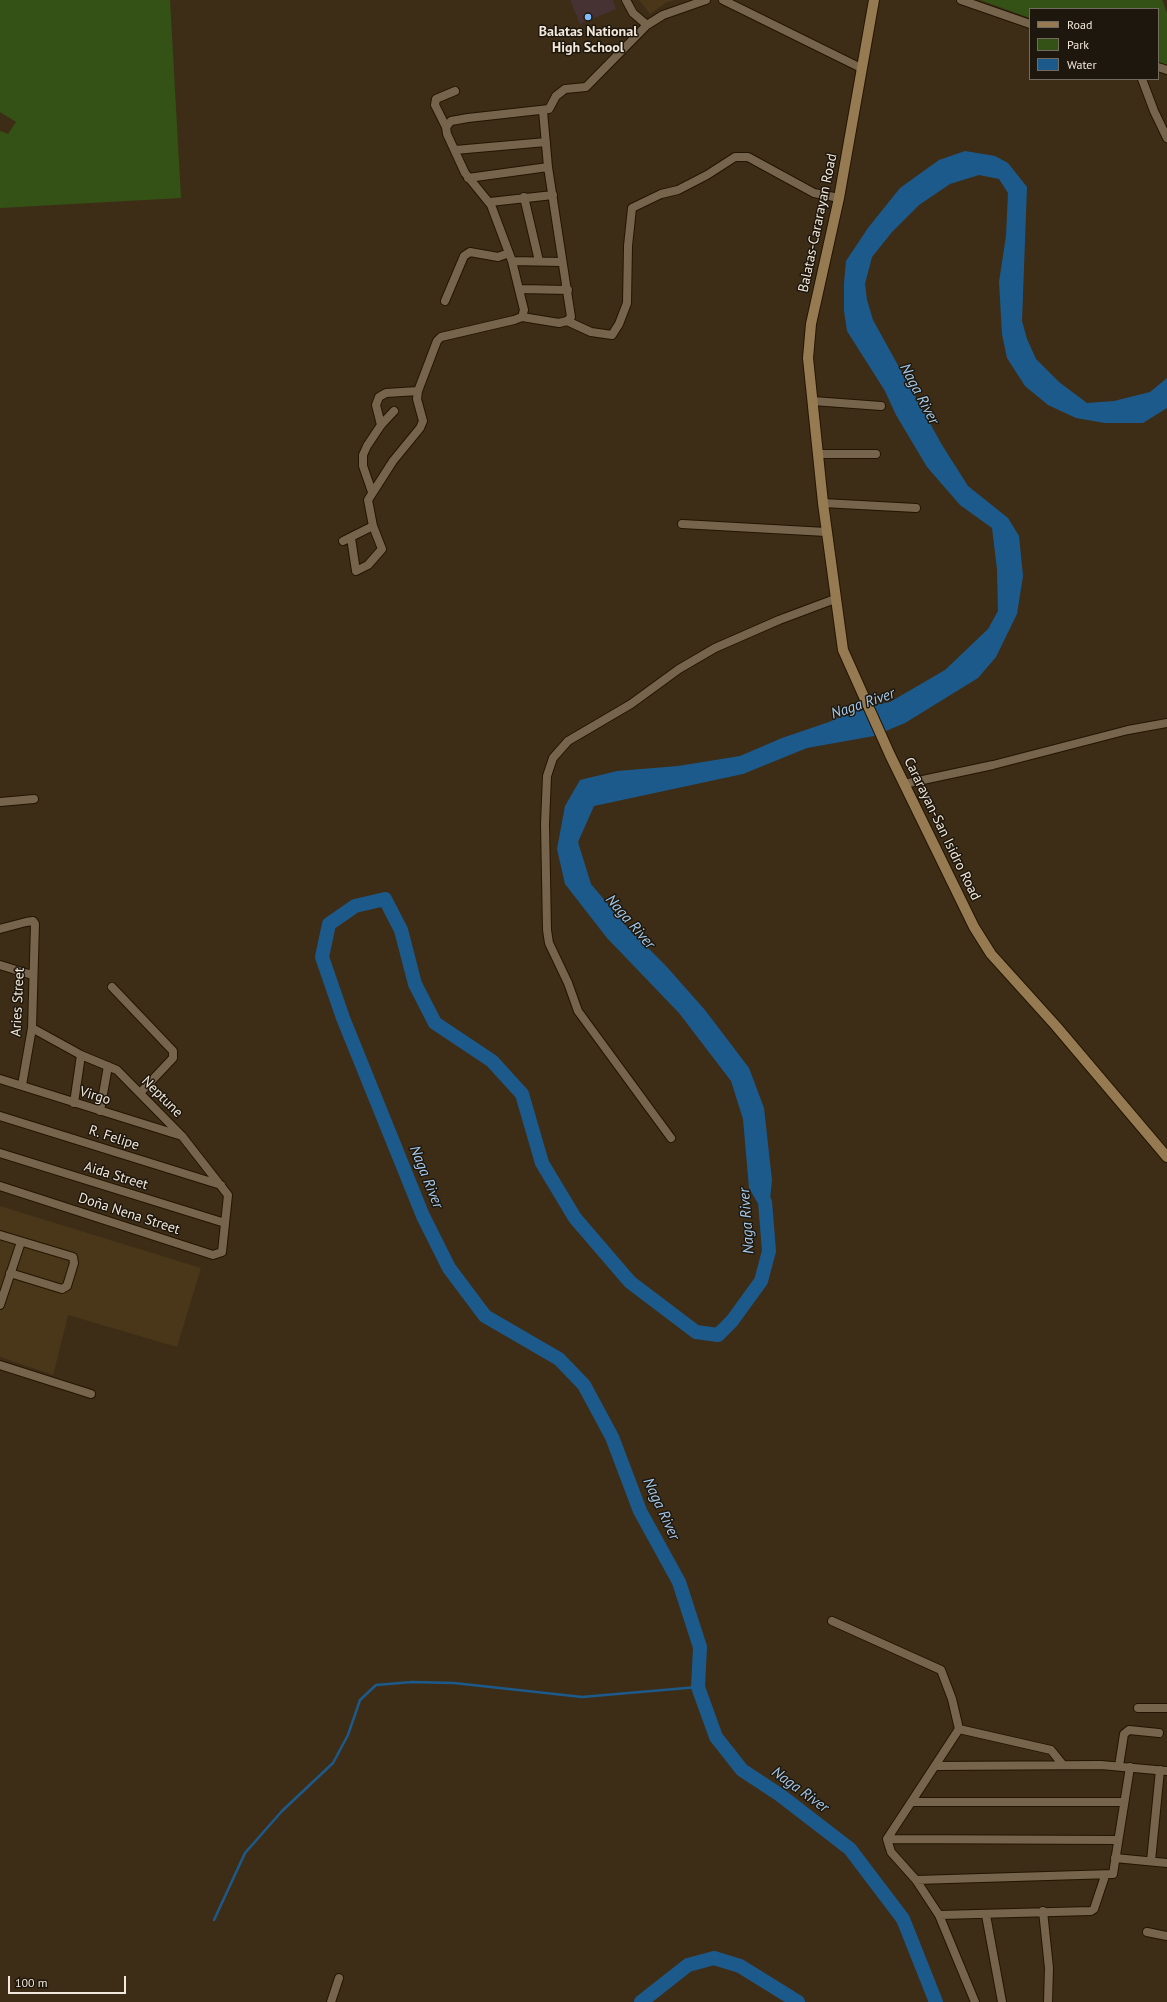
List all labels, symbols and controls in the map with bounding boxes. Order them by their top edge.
legend [1029,8,1159,80]
marker: Balatas National High School [583,12,593,22]
text: Road [1067,17,1092,32]
place label: Balatas National High School [539,24,637,56]
text: Park [1067,37,1089,52]
text: Water [1067,57,1097,72]
street label: Balatas-Cararayan Road [795,152,841,294]
water label: Naga River [895,361,943,427]
water label: Naga River [829,685,897,723]
street label: Cararayan-San Isidro Road [900,755,984,903]
water label: Naga River [601,891,659,953]
street label: Aries Street [8,967,28,1037]
street label: Neptune [138,1073,186,1121]
street label: Virgo [77,1083,113,1109]
street label: R. Felipe [87,1122,141,1154]
water label: Naga River [405,1143,447,1211]
street label: Aida Street [82,1158,150,1194]
water label: Naga River [736,1187,758,1255]
street label: Doña Nena Street [76,1190,182,1238]
water label: Naga River [639,1475,683,1543]
water label: Naga River [768,1763,832,1817]
scale bar [10,1968,128,1994]
text: 100 m [15,1975,48,1990]

